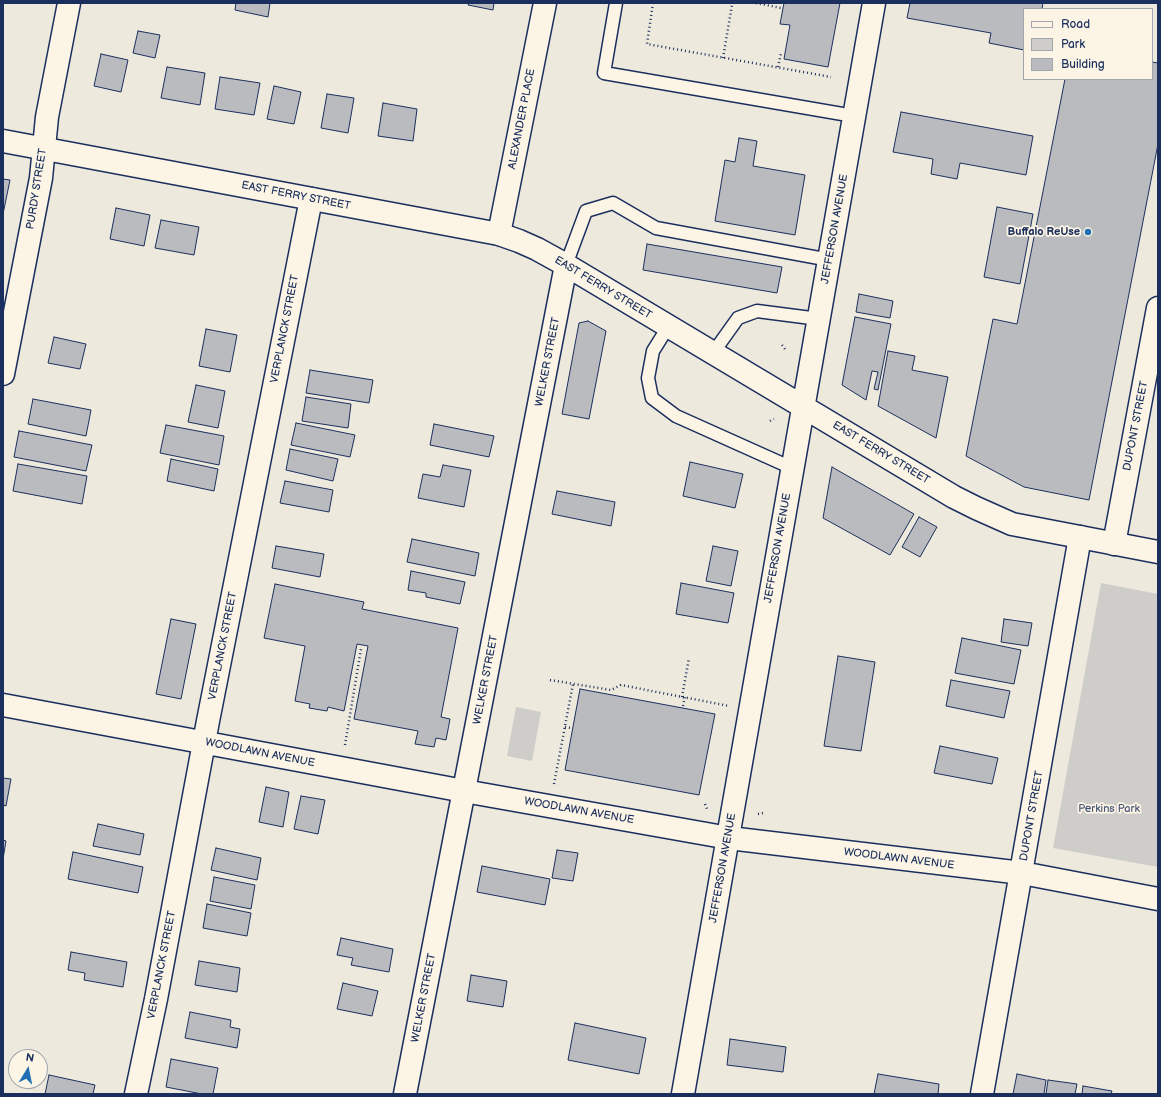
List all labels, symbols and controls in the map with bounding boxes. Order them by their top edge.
legend [1023,8,1153,80]
text: Road [1061,17,1090,32]
text: Park [1061,37,1085,52]
text: Building [1061,57,1105,72]
street label: ALEXANDER PLACE [506,68,538,170]
street label: PURDY STREET [24,148,50,230]
street label: JEFFERSON AVENUE [819,173,851,285]
street label: EAST FERRY STREET [240,179,352,213]
place label: Buffalo ReUse [1008,225,1080,239]
marker: Buffalo ReUse [1083,227,1093,237]
street label: EAST FERRY STREET [552,254,654,322]
street label: VERPLANCK STREET [268,274,302,384]
street label: WELKER STREET [533,316,563,408]
street label: DUPONT STREET [1121,380,1151,472]
street label: EAST FERRY STREET [830,419,932,487]
street label: JEFFERSON AVENUE [762,492,794,604]
street label: VERPLANCK STREET [206,591,240,701]
street label: WELKER STREET [471,634,501,726]
street label: WOODLAWN AVENUE [204,736,316,770]
street label: DUPONT STREET [1018,770,1046,862]
street label: WOODLAWN AVENUE [523,795,635,827]
park label: Perkins Park [1078,802,1140,816]
street label: JEFFERSON AVENUE [707,812,739,924]
street label: WOODLAWN AVENUE [843,846,955,872]
street label: VERPLANCK STREET [145,910,179,1020]
street label: WELKER STREET [409,952,439,1044]
north arrow [8,1049,48,1089]
text: N [25,1051,35,1065]

